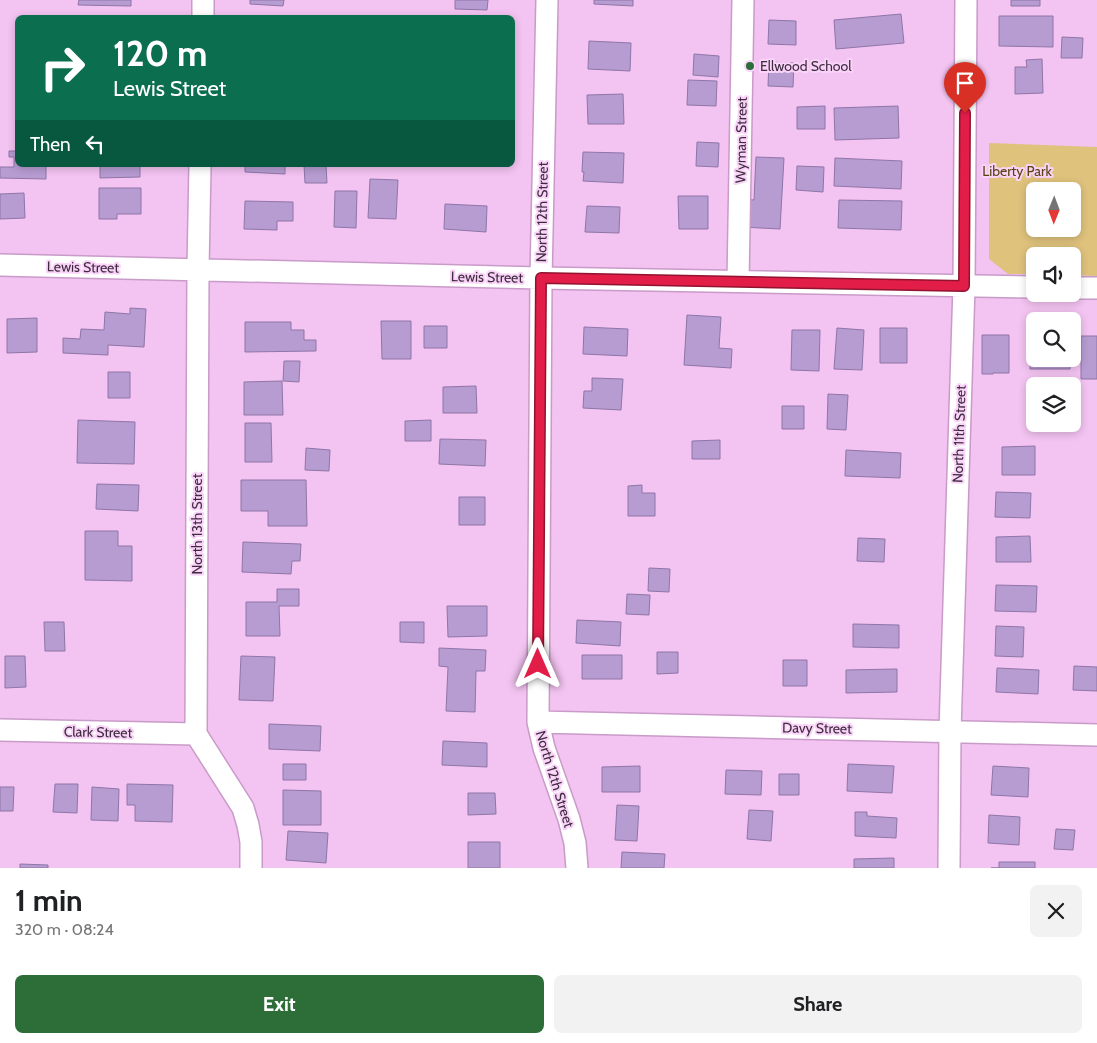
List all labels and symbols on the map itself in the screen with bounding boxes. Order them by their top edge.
place label: Ellwood School [760,57,852,75]
marker: Ellwood School [744,60,756,72]
pin [944,62,986,113]
street label: Wyman Street [731,96,751,183]
street label: North 12th Street [532,161,552,262]
park label: Liberty Park [982,162,1052,180]
north arrow [1026,182,1081,238]
street label: Lewis Street [47,257,119,277]
street label: Lewis Street [451,267,523,287]
street label: North 11th Street [948,385,970,483]
street label: North 13th Street [188,473,206,574]
position arrow [511,637,563,689]
street label: Davy Street [782,718,852,738]
street label: Clark Street [64,722,133,742]
street label: North 12th Street [532,728,578,830]

